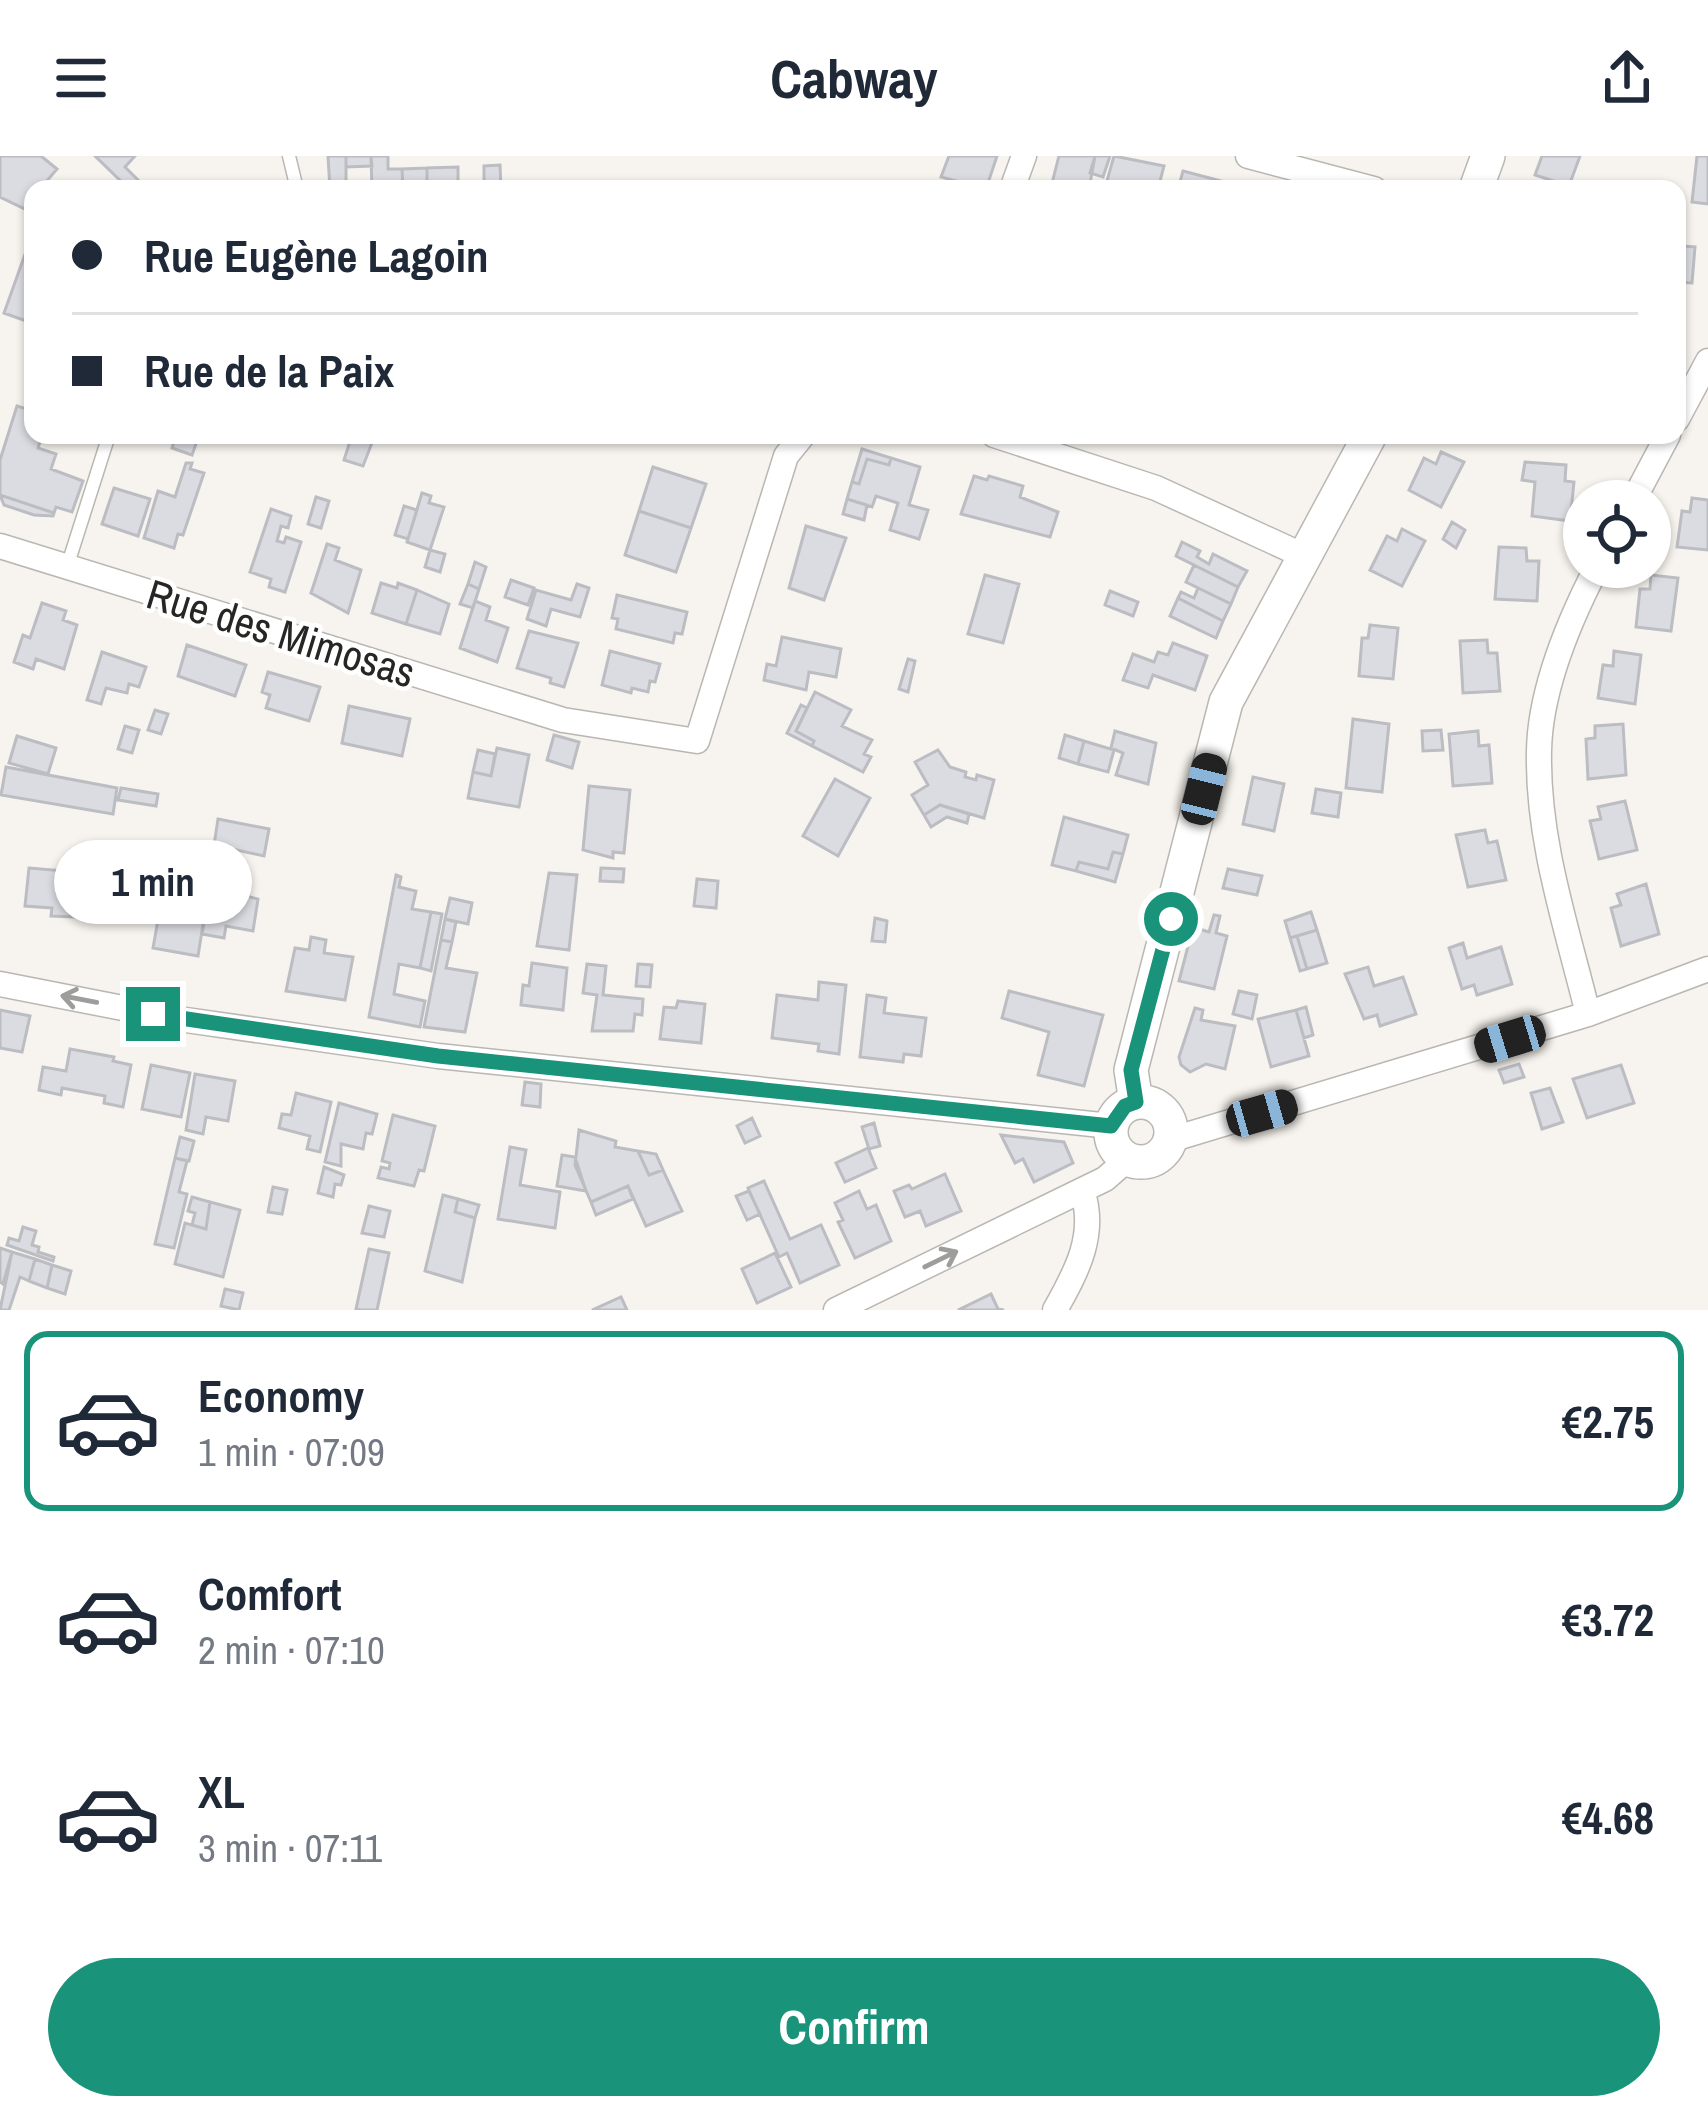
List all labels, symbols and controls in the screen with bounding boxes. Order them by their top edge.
text: Cabway [770,42,938,115]
icon: menu [48,45,114,111]
icon: share [1594,45,1660,111]
text: Rue Eugène Lagoin [144,225,488,286]
text: Rue de la Paix [144,340,394,401]
map controls [1563,480,1671,588]
button: locate [1563,480,1671,588]
street label: Rue des Mimosas [140,566,422,700]
car [1178,750,1230,828]
callout: 1 min [54,840,252,924]
text: 1 min [111,856,195,908]
route start [1144,892,1198,946]
one-way arrow [60,987,99,1009]
route end [126,987,180,1041]
car [1470,1011,1550,1067]
car [1222,1086,1302,1140]
one-way arrow [922,1247,958,1269]
text: Economy [198,1365,364,1426]
icon: car [54,1367,162,1475]
text: €2.75 [1562,1391,1654,1452]
text: 1 min · 07:09 [198,1426,385,1478]
text: Comfort [198,1563,341,1624]
icon: car [54,1565,162,1673]
text: €3.72 [1562,1589,1654,1650]
text: 2 min · 07:10 [198,1624,385,1676]
text: XL [198,1761,245,1822]
icon: car [54,1763,162,1871]
text: €4.68 [1562,1787,1654,1848]
text: 3 min · 07:11 [198,1822,382,1874]
button: Confirm [48,1958,1660,2096]

